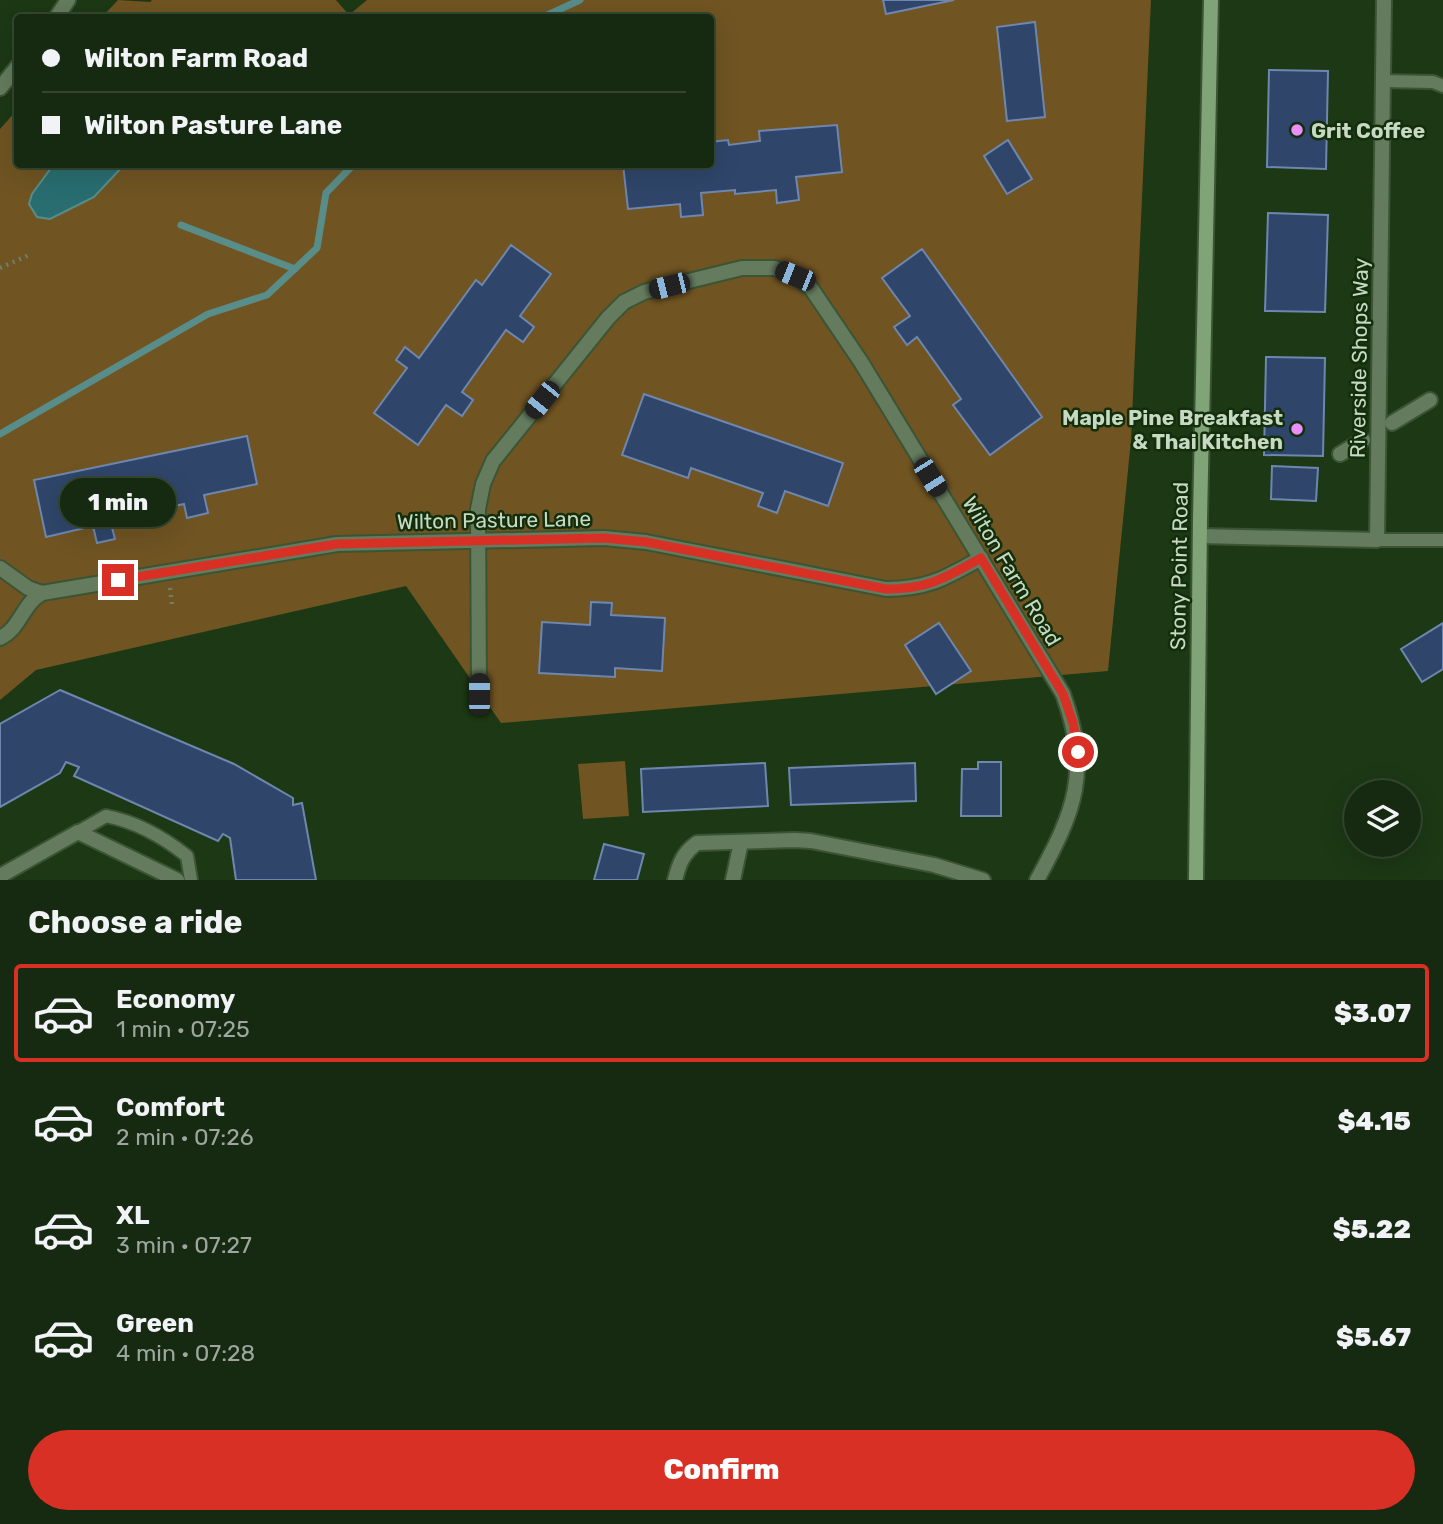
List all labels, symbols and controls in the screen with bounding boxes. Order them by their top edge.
text: Wilton Farm Road [84,43,308,74]
text: Wilton Pasture Lane [84,110,342,141]
place label: Grit Coffee [1311,118,1425,143]
marker: Grit Coffee [1289,122,1305,138]
street label: Riverside Shops Way [1345,257,1373,458]
car [772,258,819,294]
car [647,271,692,301]
car [521,377,564,423]
place label: Maple Pine Breakfast & Thai Kitchen [1062,405,1283,454]
marker: Maple Pine Breakfast & Thai Kitchen [1289,421,1305,437]
car [910,454,951,500]
callout: 1 min [60,478,176,528]
street label: Stony Point Road [1165,482,1193,650]
text: 1 min [88,488,148,516]
street label: Wilton Farm Road [958,492,1066,650]
street label: Wilton Pasture Lane [397,506,591,534]
route end [102,564,134,596]
car [469,673,490,715]
route start [1062,736,1094,768]
map controls [1344,780,1421,857]
button: layers [1344,780,1421,857]
text: Choose a ride [28,903,242,941]
icon: car [32,982,95,1045]
text: Economy [116,984,235,1015]
text: $3.07 [1334,998,1411,1029]
text: 1 min · 07:25 [116,1015,250,1043]
icon: car [32,1090,95,1153]
text: Comfort [116,1092,225,1123]
text: $4.15 [1338,1106,1411,1137]
text: 2 min · 07:26 [116,1123,254,1151]
icon: car [32,1198,95,1261]
text: XL [116,1200,149,1231]
text: $5.22 [1333,1214,1411,1245]
text: 3 min · 07:27 [116,1231,252,1259]
icon: car [32,1306,95,1369]
text: Green [116,1308,194,1339]
text: $5.67 [1336,1322,1411,1353]
text: 4 min · 07:28 [116,1339,255,1367]
button: Confirm [28,1430,1415,1510]

